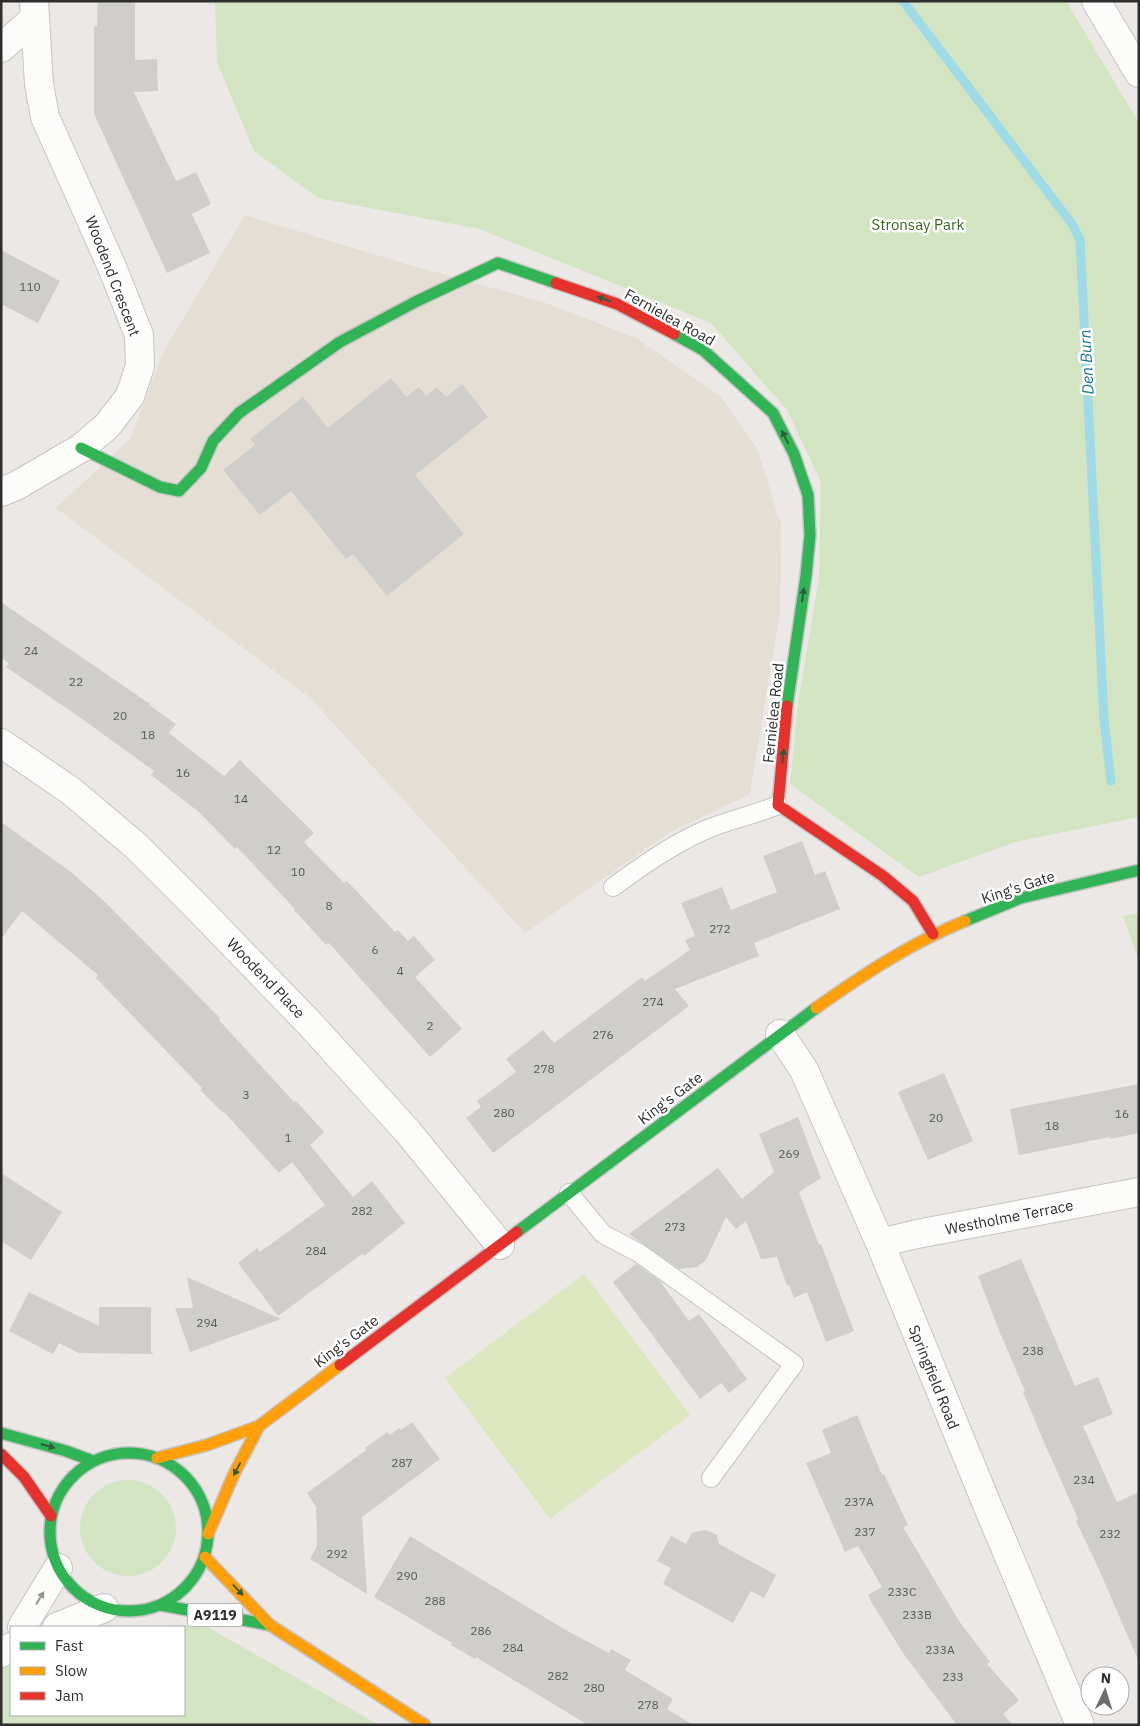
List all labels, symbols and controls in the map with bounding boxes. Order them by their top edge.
street label: Woodend Crescent [81,213,145,339]
park label: Stronsay Park [872,215,965,234]
house number: 110 [19,279,41,294]
street label: Fernielea Road [621,284,719,350]
one-way arrow [596,295,611,303]
water label: Den Burn [1074,329,1098,395]
one-way arrow [781,430,789,445]
one-way arrow [799,587,807,603]
house number: 24 [24,643,38,658]
street label: Fernielea Road [758,662,788,764]
house number: 22 [69,674,83,689]
house number: 20 [113,708,127,723]
house number: 18 [141,727,155,742]
one-way arrow [779,748,787,764]
house number: 16 [176,765,190,780]
house number: 14 [234,791,248,806]
house number: 12 [267,842,281,857]
house number: 10 [291,864,305,879]
street label: King's Gate [979,866,1057,908]
house number: 8 [325,898,333,913]
house number: 272 [709,921,731,936]
street label: Woodend Place [223,934,309,1022]
house number: 6 [371,942,379,957]
house number: 4 [396,963,404,978]
house number: 274 [642,994,664,1009]
house number: 2 [426,1018,434,1033]
house number: 276 [592,1027,614,1042]
house number: 278 [533,1061,555,1076]
street label: King's Gate [634,1068,706,1128]
house number: 3 [242,1087,250,1102]
house number: 280 [493,1105,515,1120]
house number: 16 [1115,1106,1129,1121]
house number: 20 [929,1110,943,1125]
house number: 18 [1045,1118,1059,1133]
house number: 1 [284,1130,292,1145]
house number: 269 [778,1146,800,1161]
street label: Westholme Terrace [943,1195,1075,1239]
house number: 282 [351,1203,373,1218]
house number: 273 [664,1219,686,1234]
house number: 284 [305,1243,327,1258]
street label: King's Gate [310,1311,382,1371]
house number: 294 [196,1315,218,1330]
street label: Springfield Road [904,1322,964,1432]
house number: 238 [1022,1343,1044,1358]
one-way arrow [40,1442,55,1450]
house number: 287 [391,1455,413,1470]
one-way arrow [232,1462,241,1475]
house number: 234 [1073,1472,1095,1487]
house number: 237A [844,1494,874,1509]
house number: 237 [854,1524,876,1539]
house number: 232 [1099,1526,1121,1541]
house number: 292 [326,1546,348,1561]
house number: 290 [396,1568,418,1583]
one-way arrow [232,1584,244,1596]
house number: 233C [887,1584,917,1599]
one-way arrow [36,1591,45,1604]
house number: 288 [424,1593,446,1608]
road number: A9119 [188,1604,242,1626]
house number: 233B [902,1607,932,1622]
house number: 286 [470,1623,492,1638]
legend [10,1626,185,1716]
text: Fast [55,1636,83,1655]
house number: 284 [502,1640,524,1655]
house number: 233A [925,1642,955,1657]
text: Slow [55,1661,88,1680]
north arrow [1080,1666,1130,1716]
house number: 282 [547,1668,569,1683]
house number: 233 [942,1669,964,1684]
text: N [1100,1669,1112,1687]
house number: 280 [583,1680,605,1695]
text: Jam [55,1686,84,1705]
house number: 278 [637,1697,659,1712]

